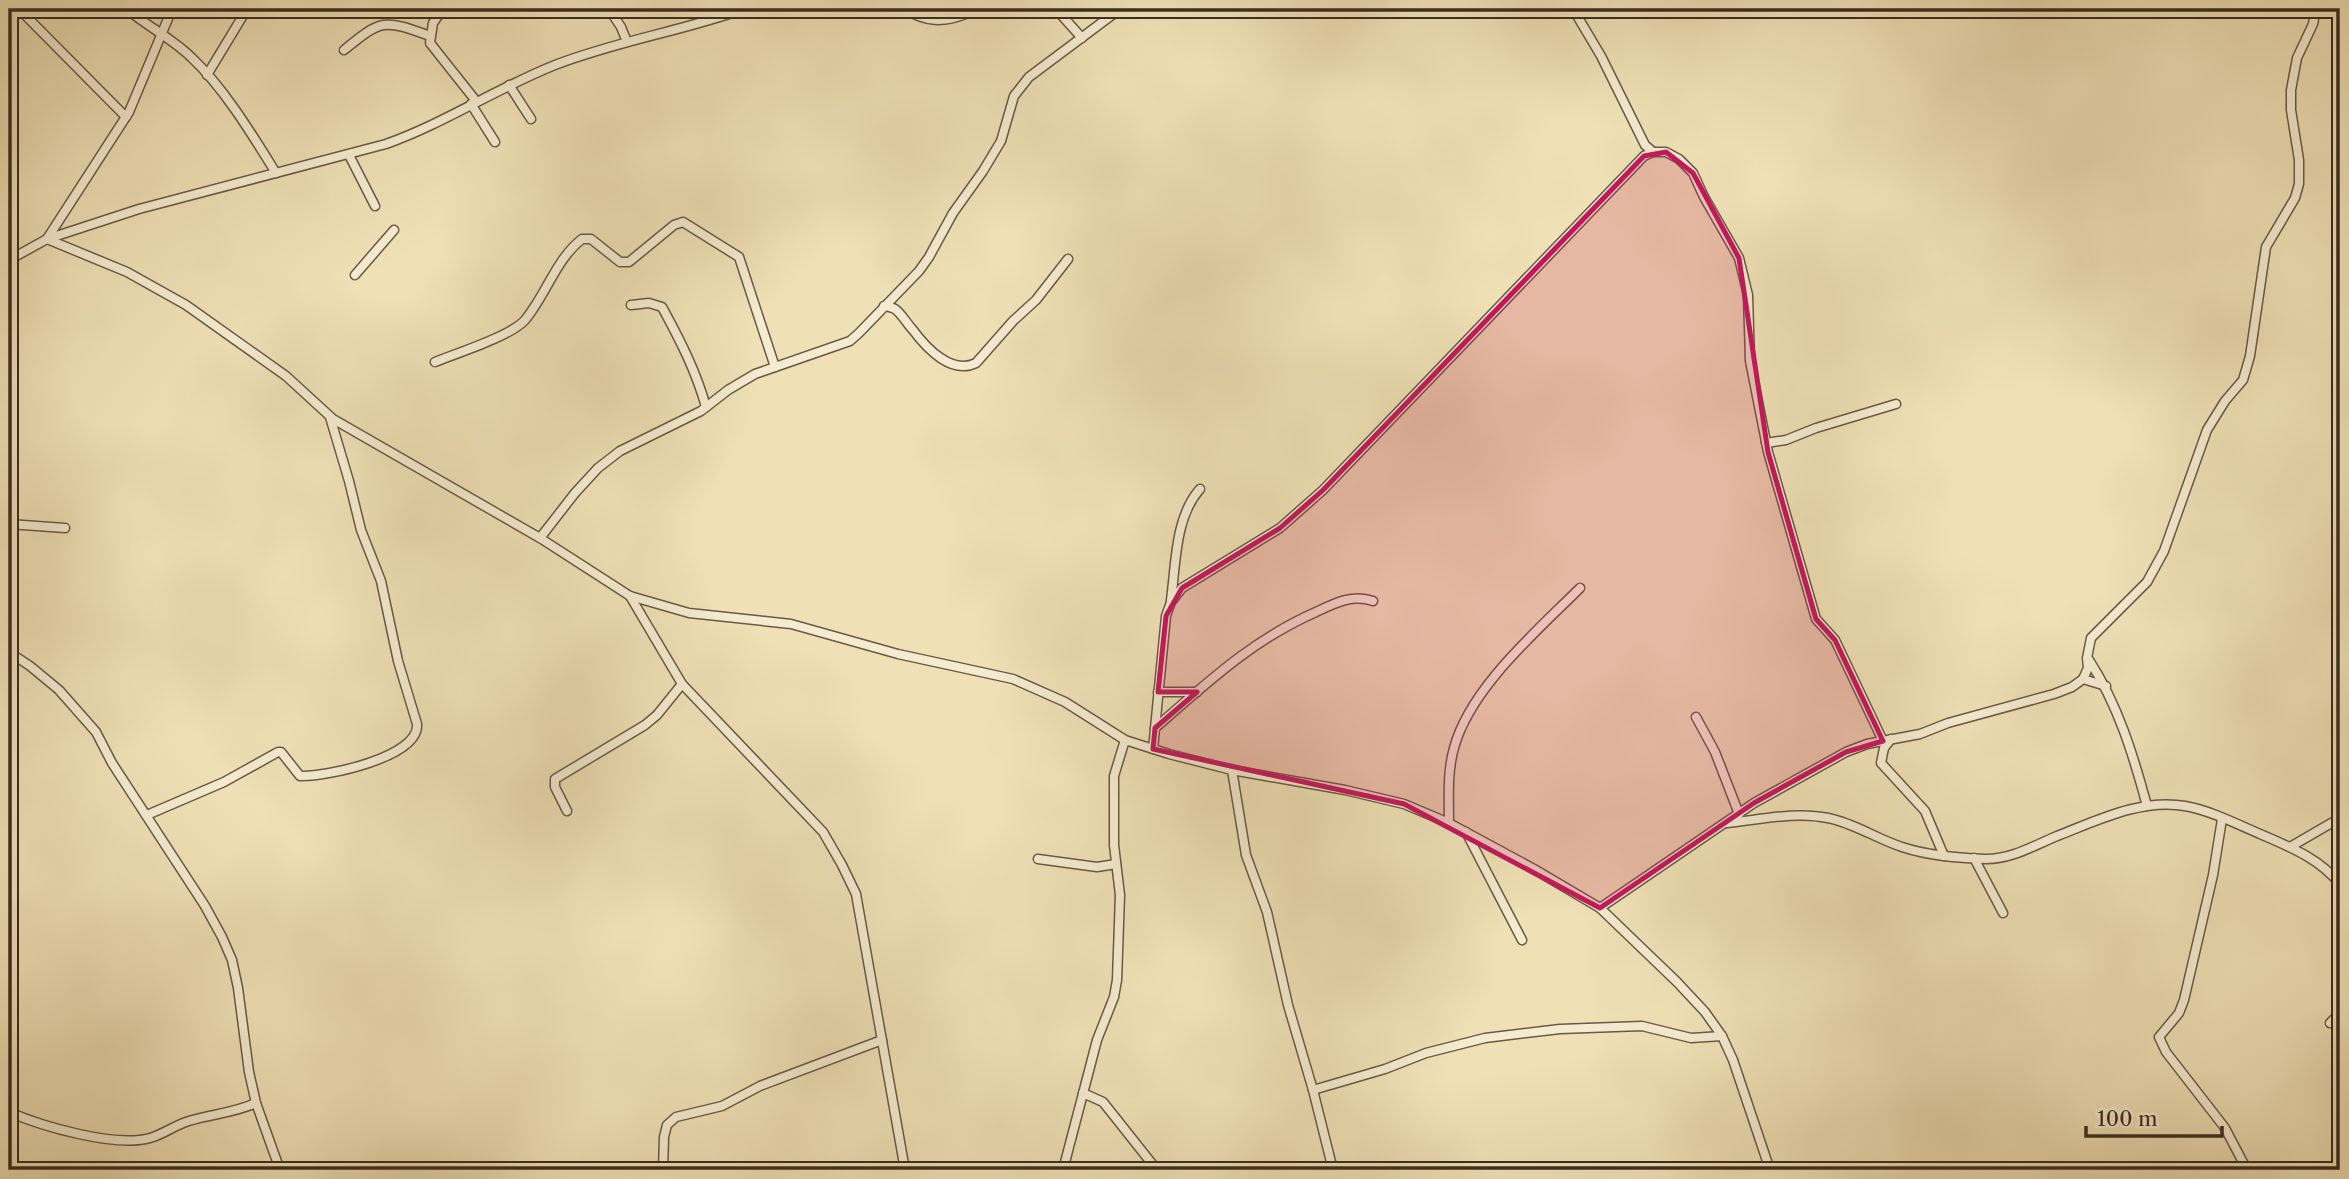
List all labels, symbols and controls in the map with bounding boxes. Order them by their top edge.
scale bar [2086,1095,2223,1139]
text: 100 m [2097,1106,2158,1131]

